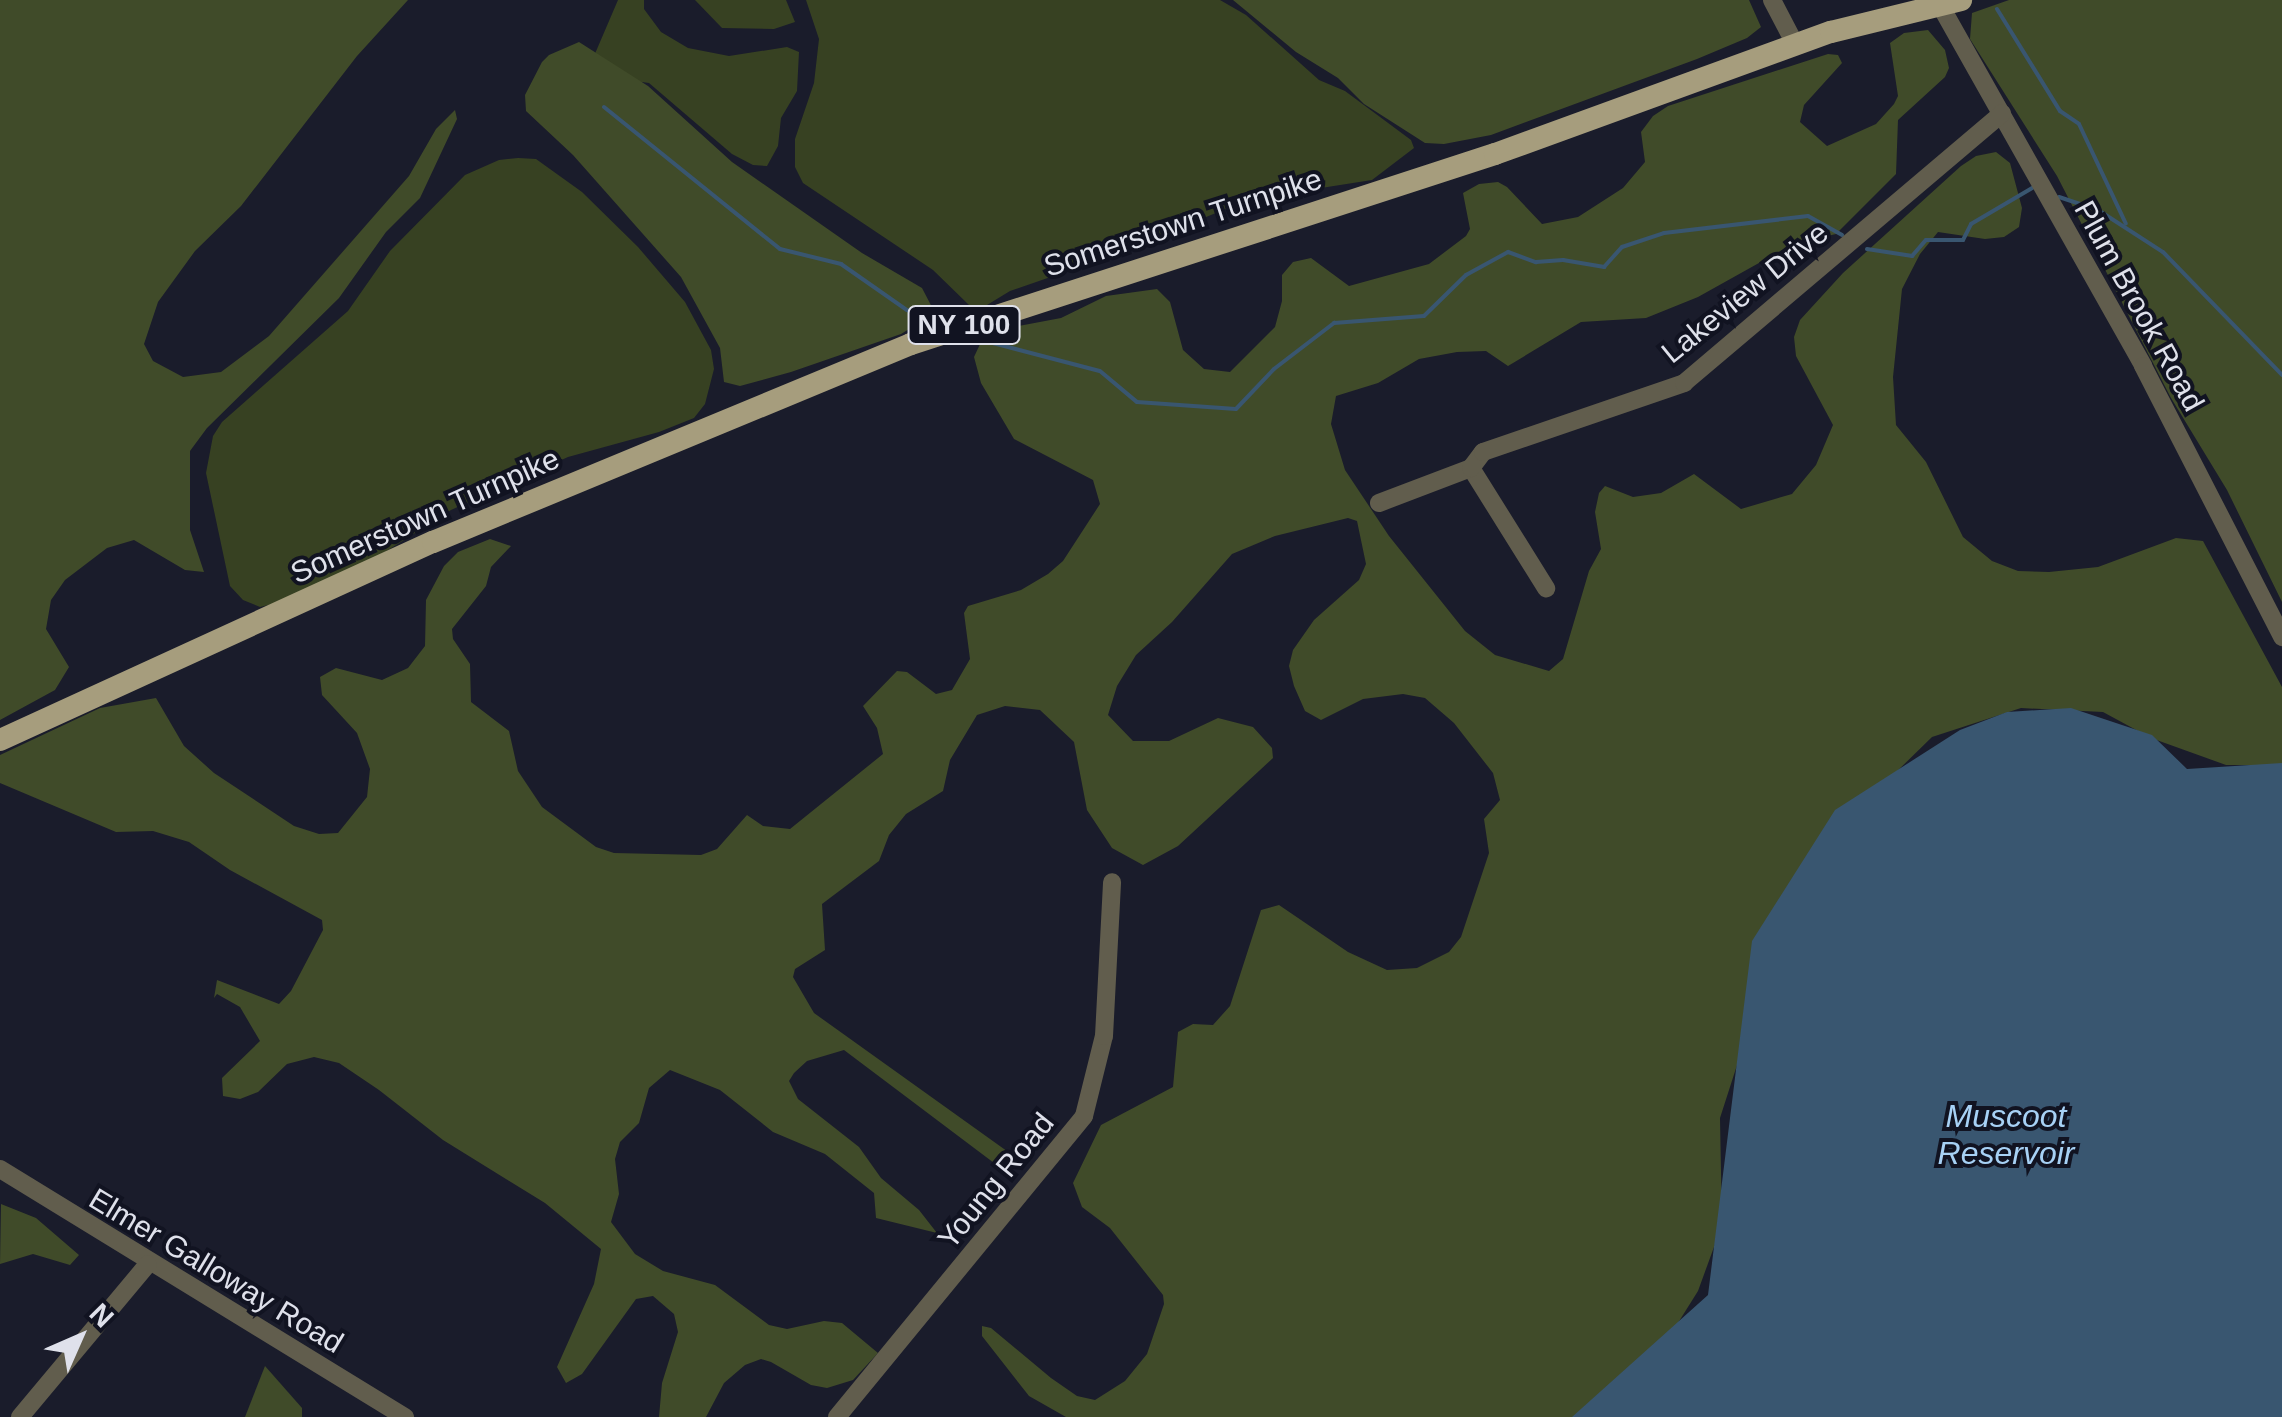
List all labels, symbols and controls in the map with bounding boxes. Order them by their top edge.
street label: Somerstown Turnpike [1039,161,1327,285]
street label: Plum Brook Road [2066,194,2212,418]
street label: Lakeview Drive [1655,215,1835,371]
road number: NY 100 [906,302,1022,348]
street label: Somerstown Turnpike [285,440,565,592]
water label: Muscoot Reservoir [1938,1098,2074,1173]
street label: Young Road [930,1106,1062,1256]
street label: Elmer Galloway Road [82,1181,350,1361]
north arrow [30,1287,130,1387]
text: N [83,1297,120,1334]

